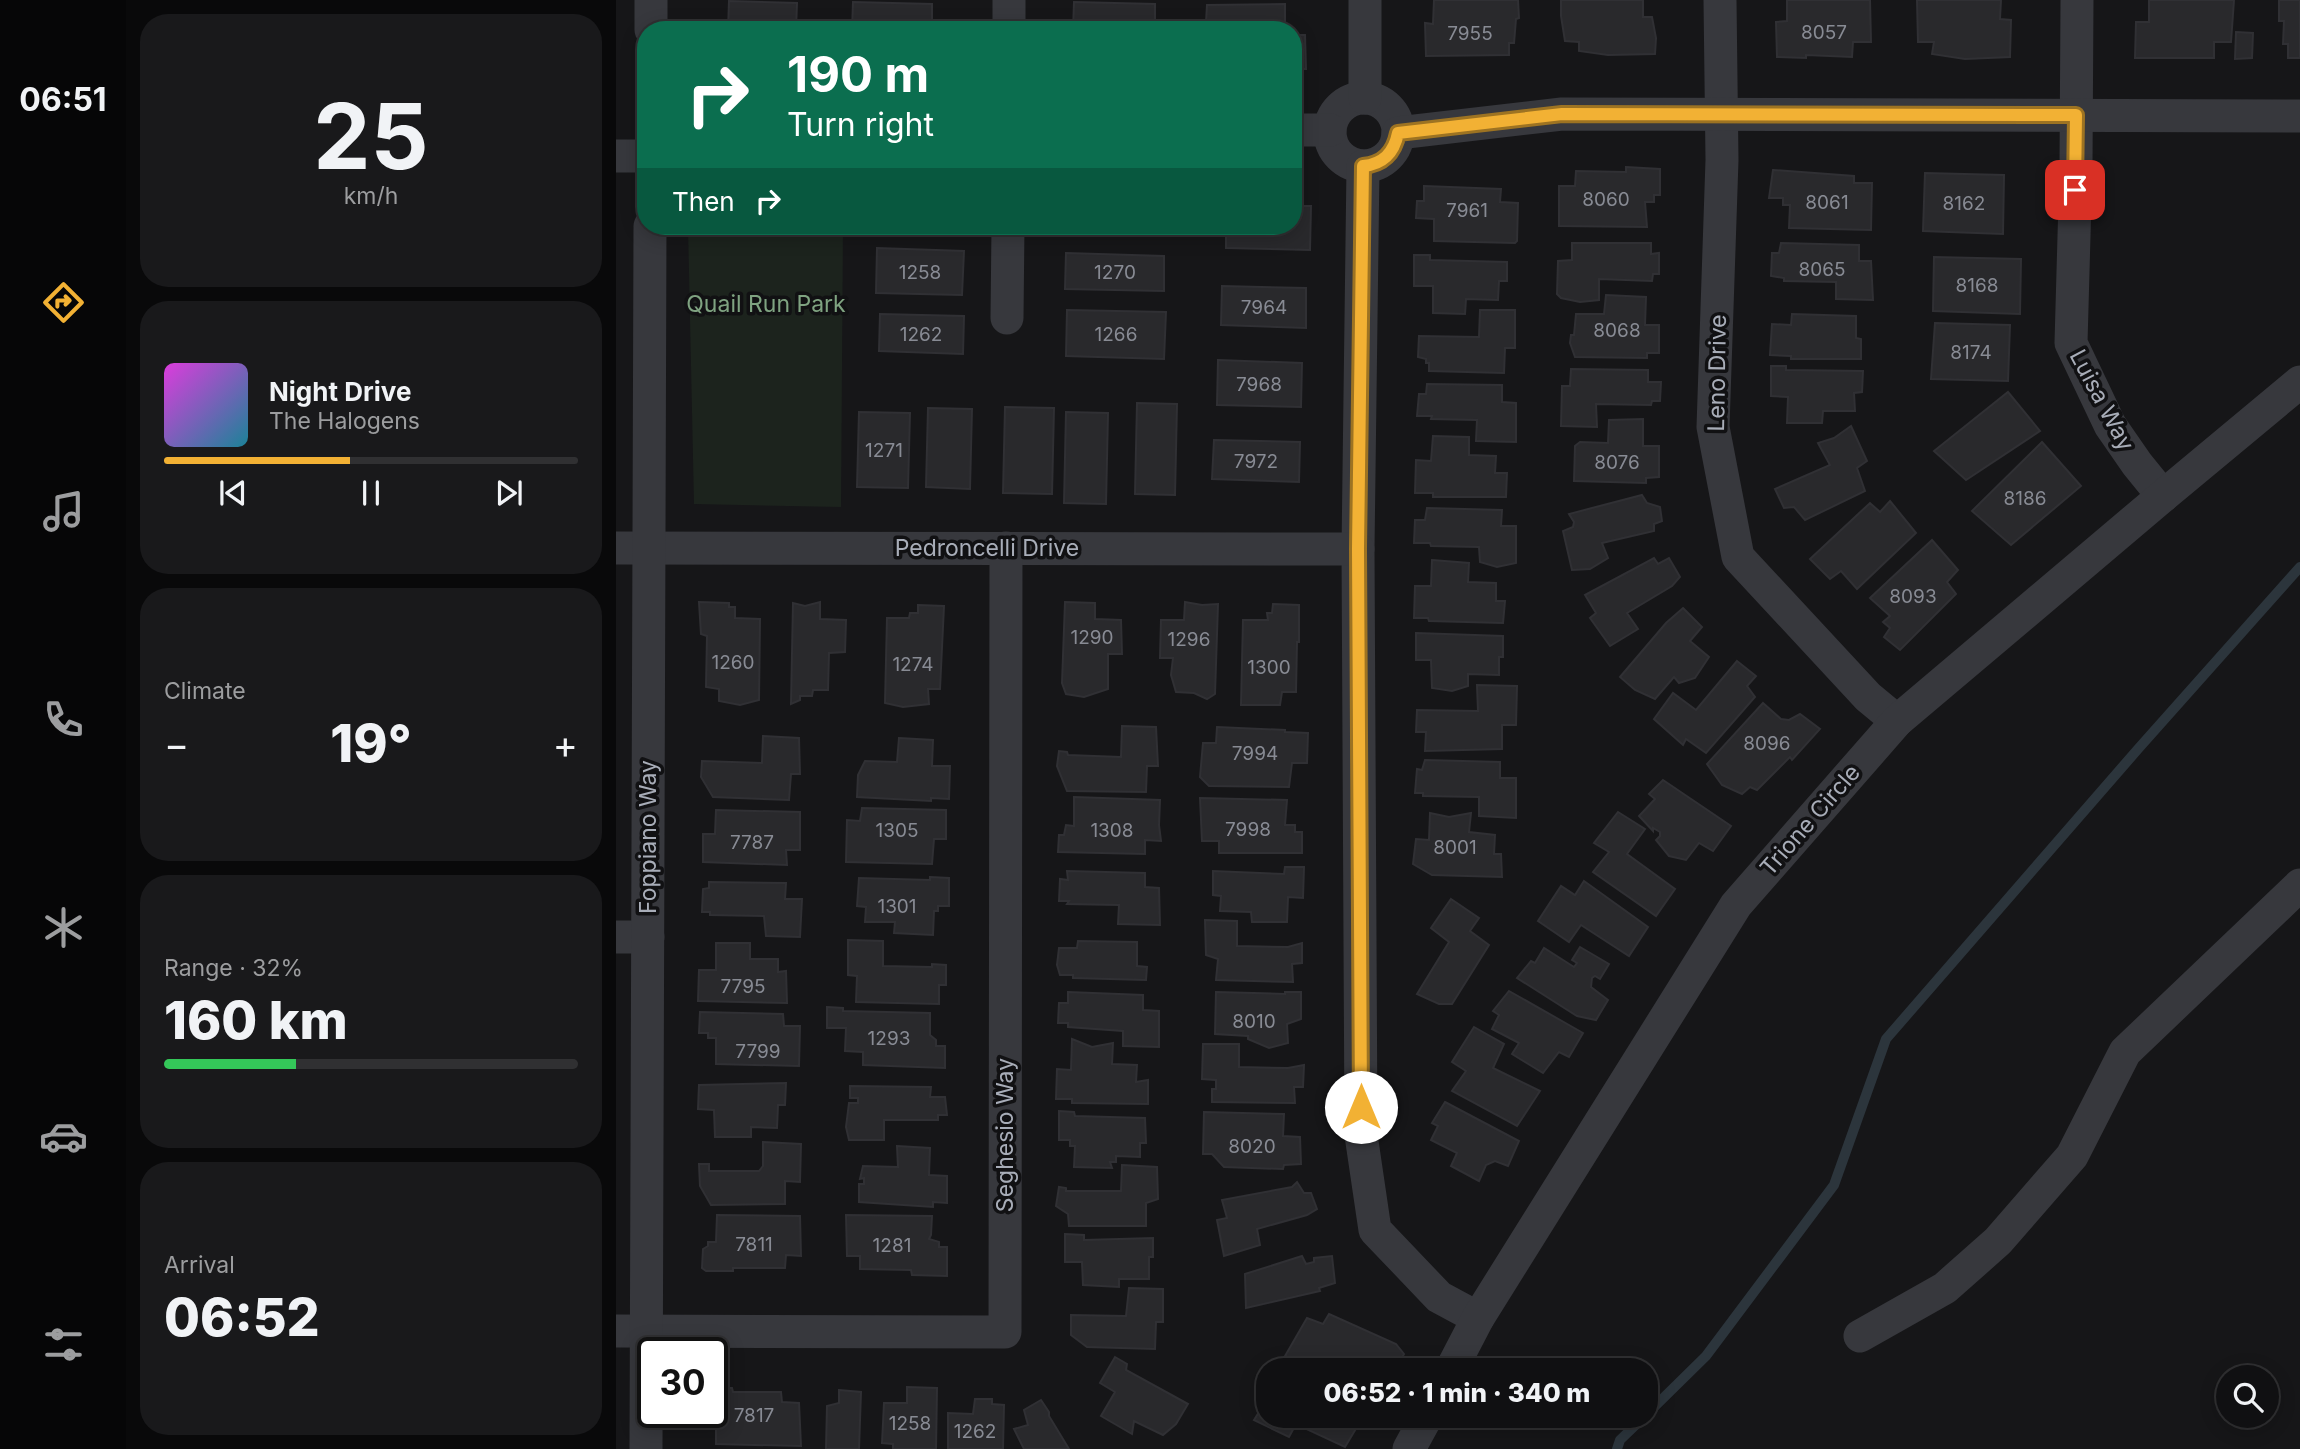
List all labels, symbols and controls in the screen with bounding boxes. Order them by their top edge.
house number: 8057 [1801,21,1847,44]
house number: 7955 [1447,22,1493,45]
text: 190 m [787,45,929,104]
icon: right [672,49,763,140]
text: 06:51 [19,80,107,119]
text: 25 [313,81,429,191]
text: Turn right [787,105,934,144]
pin [2045,160,2105,220]
icon: arrive [2056,171,2094,209]
text: km/h [344,182,398,210]
icon: right [749,182,787,220]
text: Then [672,186,735,217]
house number: 8060 [1582,188,1630,211]
house number: 8061 [1805,191,1849,214]
house number: 8162 [1943,192,1985,215]
house number: 7961 [1446,199,1488,222]
house number: 8065 [1798,258,1846,281]
house number: 1258 [899,261,941,284]
house number: 1270 [1094,261,1136,284]
house number: 8168 [1955,274,1999,297]
icon: directions [39,278,88,327]
park label: Quail Run Park [686,290,846,318]
house number: 7964 [1241,296,1287,319]
street label: Leno Drive [1702,314,1732,432]
house number: 8068 [1593,319,1641,342]
house number: 1262 [900,323,942,346]
house number: 1266 [1095,323,1137,346]
house number: 8174 [1950,341,1992,364]
street label: Luisa Way [2064,345,2140,456]
house number: 7968 [1236,373,1282,396]
text: Night Drive [269,376,411,407]
text: The Halogens [269,407,420,435]
house number: 1271 [865,439,903,462]
house number: 7972 [1234,450,1278,473]
house number: 8076 [1594,451,1640,474]
icon: previous [214,474,252,512]
icon: pause [352,474,390,512]
icon: next [490,474,528,512]
icon: music [39,487,88,536]
house number: 8186 [2003,487,2047,510]
street label: Pedroncelli Drive [895,534,1079,562]
house number: 8093 [1889,585,1937,608]
house number: 1290 [1070,626,1114,649]
house number: 1296 [1168,628,1210,651]
house number: 1260 [711,651,755,674]
house number: 1274 [892,653,934,676]
house number: 1300 [1247,656,1291,679]
text: Climate [164,677,246,705]
icon: phone [39,695,88,744]
text: 19° [330,712,412,775]
text: − [164,721,189,767]
text: + [553,721,578,767]
house number: 8096 [1743,732,1791,755]
house number: 7994 [1232,742,1278,765]
street label: Trione Circle [1754,759,1866,881]
street label: Foppiano Way [634,760,662,914]
house number: 7998 [1225,818,1271,841]
house number: 1305 [875,819,919,842]
house number: 1308 [1090,819,1134,842]
house number: 7787 [730,831,774,854]
house number: 8001 [1433,836,1477,859]
house number: 1301 [877,895,917,918]
icon: climate [39,903,88,952]
text: Range · 32% [164,954,303,982]
house number: 7795 [720,975,766,998]
text: 160 km [164,989,348,1052]
house number: 8010 [1232,1010,1276,1033]
house number: 1293 [868,1027,910,1050]
house number: 7799 [735,1040,781,1063]
street label: Seghesio Way [991,1058,1019,1212]
position arrow [1324,1070,1398,1144]
icon: car [39,1112,88,1161]
house number: 8020 [1228,1135,1276,1158]
house number: 7811 [735,1233,773,1256]
house number: 1281 [873,1234,911,1257]
text: Arrival [164,1251,235,1279]
text: 06:52 [164,1286,320,1349]
icon: filters [39,1320,88,1369]
speed limit sign: 30 [637,1337,728,1428]
map controls [2216,1365,2279,1428]
button: search [2216,1365,2279,1428]
text: 06:52 · 1 min · 340 m [1324,1377,1590,1408]
house number: 7817 [734,1404,774,1427]
house number: 1258 [889,1412,931,1435]
house number: 1262 [954,1420,996,1443]

